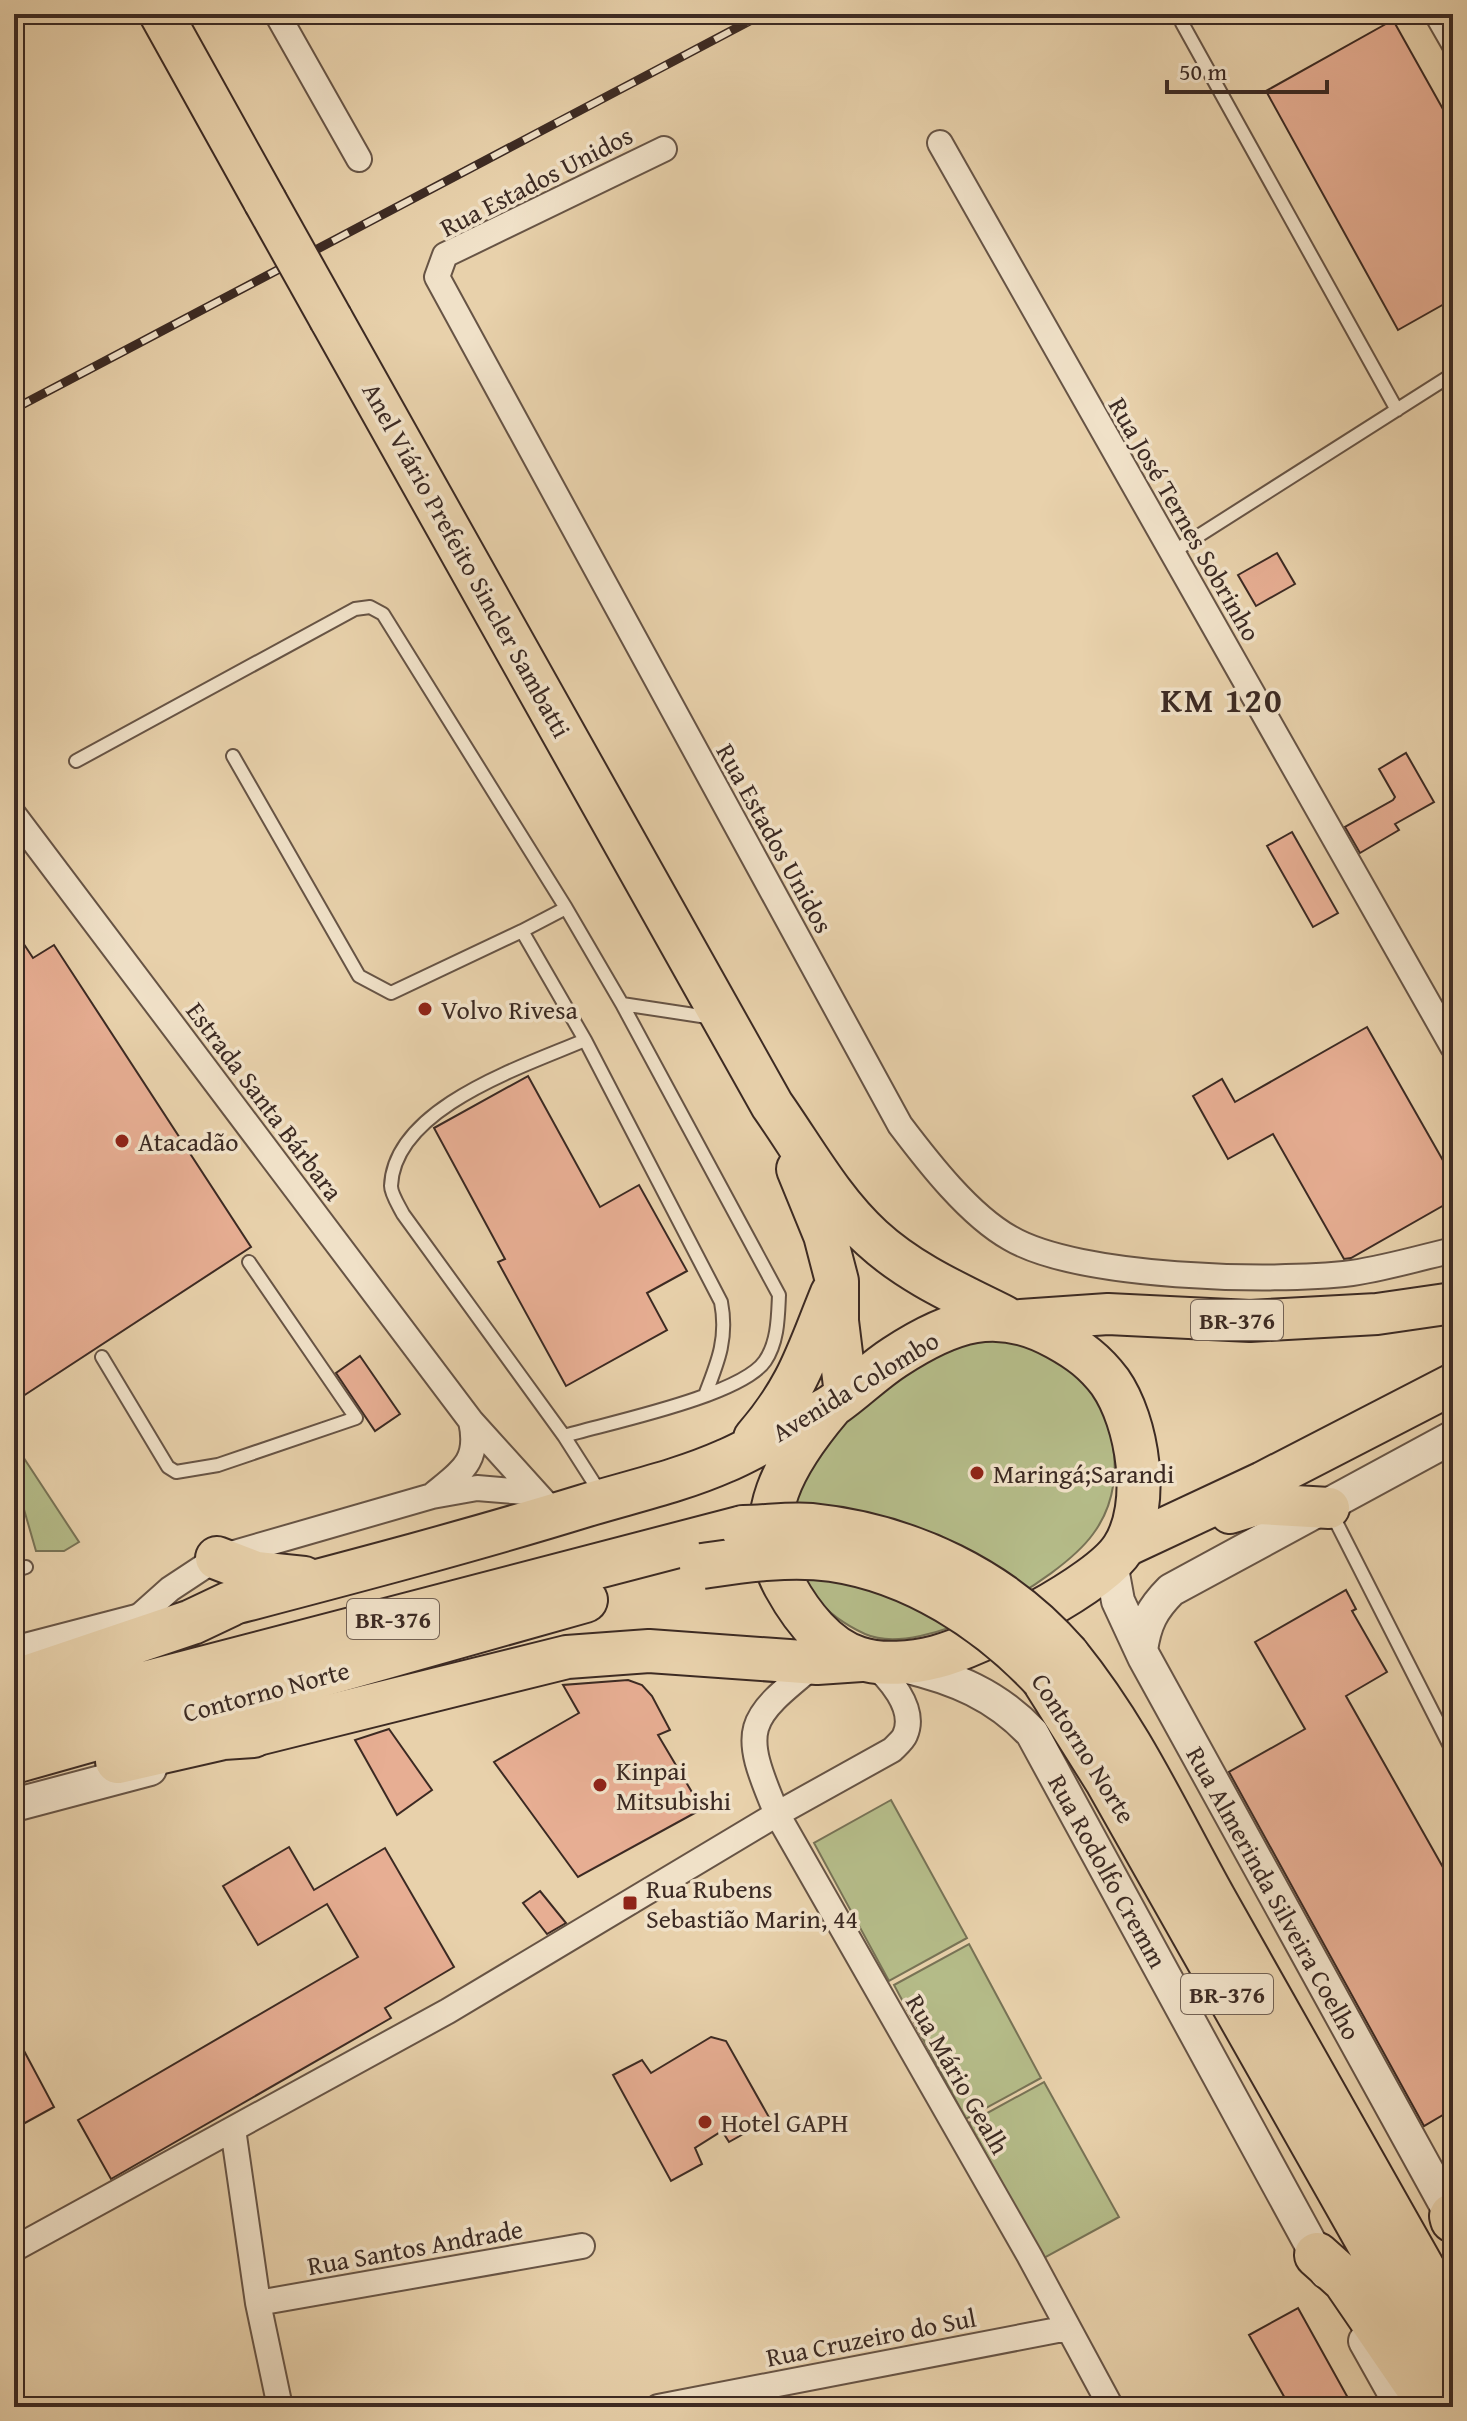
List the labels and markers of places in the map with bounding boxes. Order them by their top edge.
place label: Volvo Rivesa [441,990,579,1029]
marker: Volvo Rivesa [416,1000,434,1018]
place label: Atacadão [138,1122,238,1161]
marker: Atacadão [113,1132,131,1150]
place label: Maringá;Sarandi [993,1454,1174,1493]
marker: Maringá;Sarandi [968,1464,986,1482]
place label: Kinpai Mitsubishi [616,1751,731,1820]
marker: Kinpai Mitsubishi [591,1776,609,1794]
place label: Rua Rubens Sebastião Marin, 44 [646,1869,858,1938]
marker: Rua Rubens Sebastião Marin, 44 [621,1894,639,1912]
place label: Hotel GAPH [721,2103,848,2142]
marker: Hotel GAPH [696,2113,714,2131]

